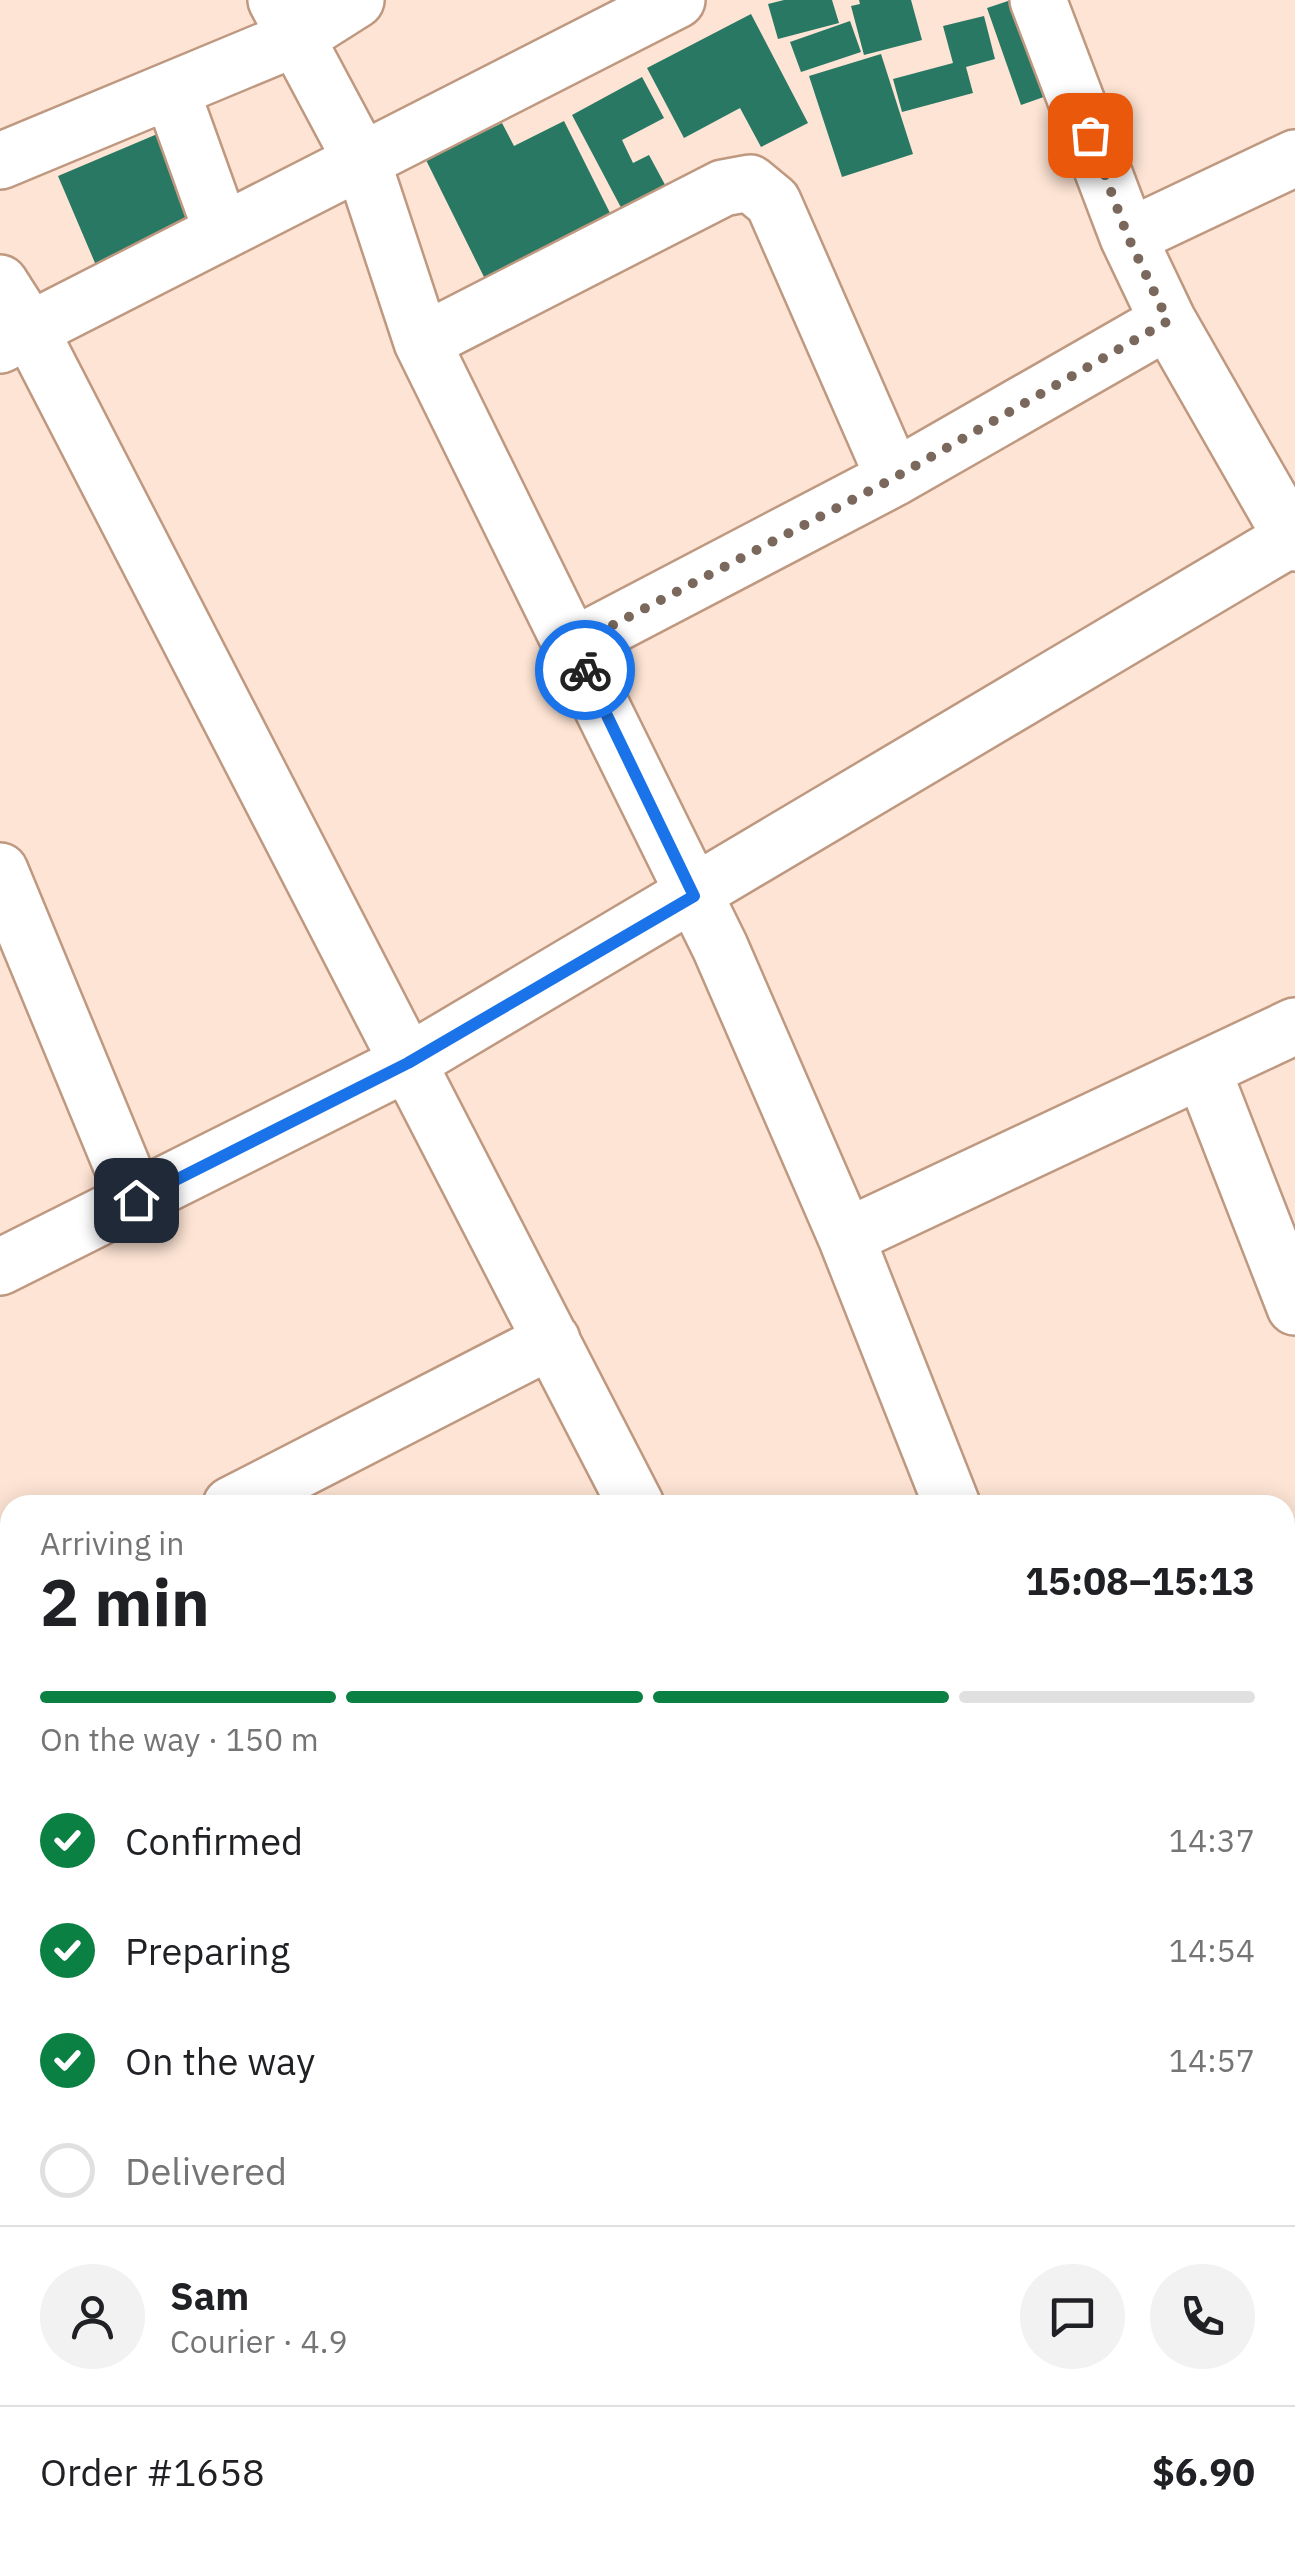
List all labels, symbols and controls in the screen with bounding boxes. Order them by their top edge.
pin [1048,93,1133,178]
icon: bag [1063,108,1118,163]
courier [535,620,635,720]
icon: bike [558,643,613,698]
pin [94,1158,179,1243]
icon: home [109,1173,164,1228]
text: Arriving in [40,1522,185,1564]
text: 15:08–15:13 [1025,1556,1255,1605]
text: 2 min [40,1559,210,1644]
text: On the way · 150 m [40,1718,319,1760]
icon: check [40,1813,95,1868]
text: Confirmed [125,1816,303,1865]
text: 14:37 [1169,1819,1255,1861]
icon: check [40,1923,95,1978]
text: Preparing [125,1926,290,1975]
text: 14:54 [1169,1929,1255,1971]
icon: check [40,2033,95,2088]
text: On the way [125,2036,315,2085]
text: 14:57 [1169,2039,1255,2081]
text: Delivered [125,2146,287,2195]
button: person [40,2264,145,2369]
button: chat [1020,2264,1125,2369]
button: phone [1150,2264,1255,2369]
text: Sam [170,2271,249,2320]
text: Courier · 4.9 [170,2320,348,2362]
text: Order #1658 [40,2447,265,2496]
text: $6.90 [1152,2447,1255,2496]

